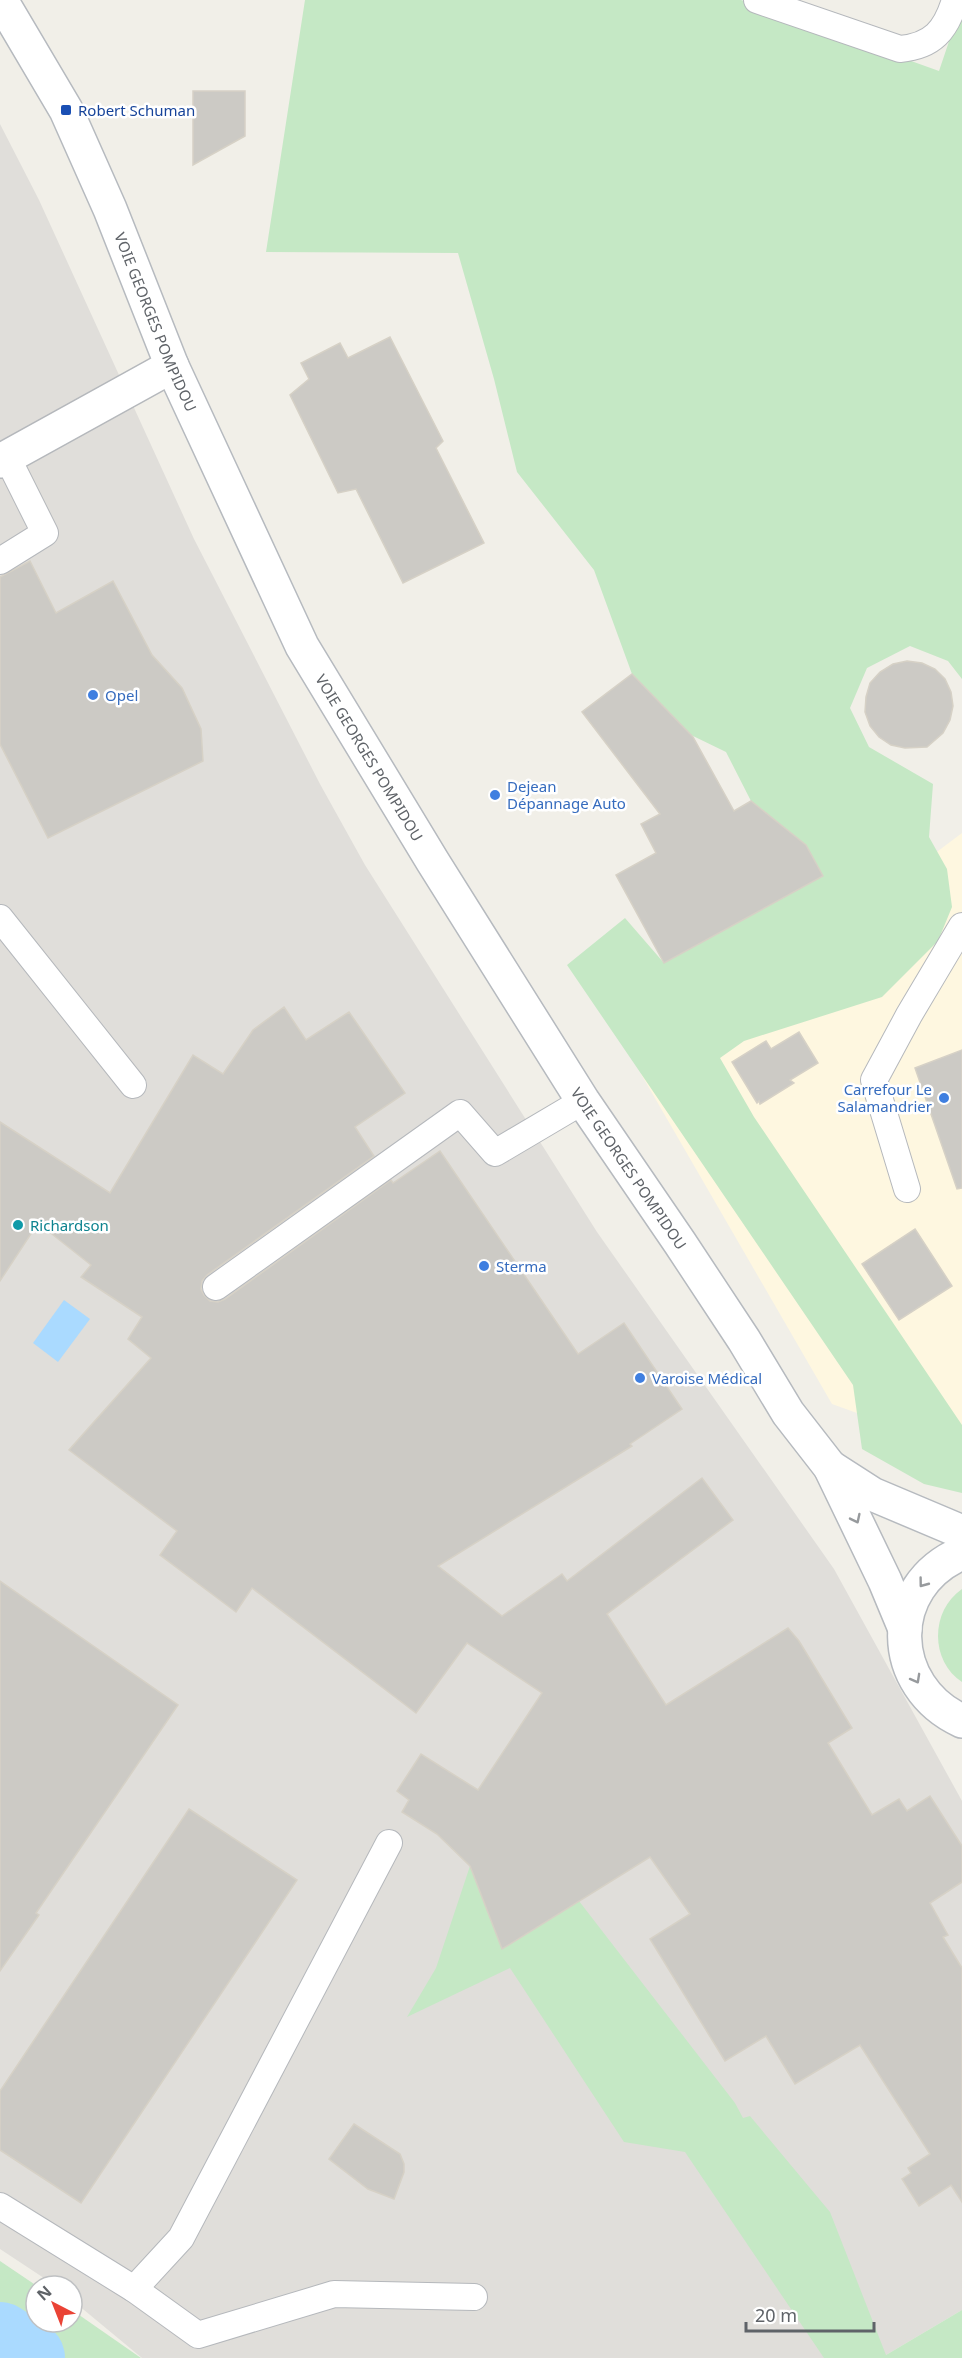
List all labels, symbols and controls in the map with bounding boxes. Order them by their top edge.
place label: Robert Schuman [78,100,195,120]
marker: Robert Schuman [59,103,73,117]
street label: VOIE GEORGES POMPIDOU [110,229,202,415]
street label: VOIE GEORGES POMPIDOU [311,670,428,845]
place label: Opel [105,685,138,705]
marker: Opel [86,688,100,702]
place label: Dejean Dépannage Auto [507,776,626,813]
marker: Dejean Dépannage Auto [488,788,502,802]
place label: Carrefour Le Salamandrier [837,1079,932,1116]
street label: VOIE GEORGES POMPIDOU [567,1084,691,1253]
marker: Carrefour Le Salamandrier [937,1091,951,1105]
place label: Richardson [30,1215,109,1235]
marker: Richardson [11,1218,25,1232]
place label: Sterma [496,1256,547,1276]
marker: Sterma [477,1259,491,1273]
place label: Varoise Médical [652,1368,762,1388]
marker: Varoise Médical [633,1371,647,1385]
one-way arrow [849,1513,860,1524]
one-way arrow [919,1576,930,1587]
one-way arrow [909,1672,920,1683]
north arrow [24,2274,84,2334]
text: N [32,2280,56,2305]
scale bar [746,2295,874,2333]
text: 20 m [755,2303,797,2327]

